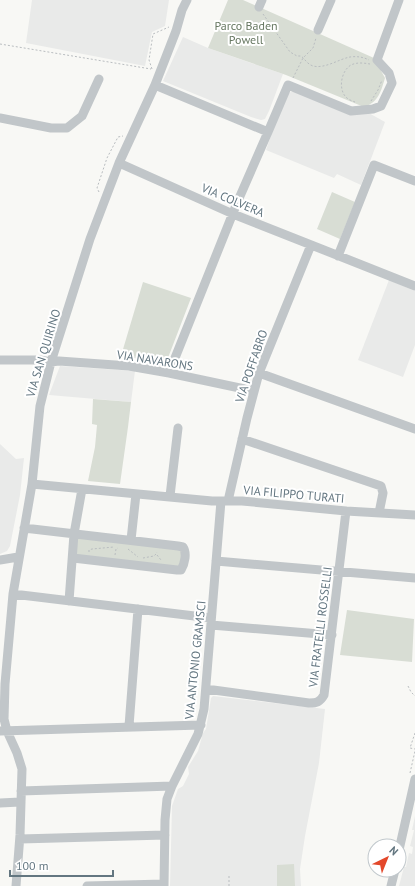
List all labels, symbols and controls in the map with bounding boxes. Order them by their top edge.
park label: Parco Baden Powell [214,18,278,47]
street label: VIA COLVERA [198,180,267,220]
street label: VIA SAN QUIRINO [22,307,63,400]
street label: VIA POFFABRO [231,328,270,405]
street label: VIA NAVARONS [115,346,194,373]
street label: VIA FILIPPO TURATI [242,482,345,506]
street label: VIA FRATELLI ROSSELLI [305,566,335,689]
street label: VIA ANTONIO GRAMSCI [181,600,209,721]
north arrow [367,838,407,878]
text: N [386,843,401,858]
scale bar [10,852,113,878]
text: 100 m [16,858,49,873]

